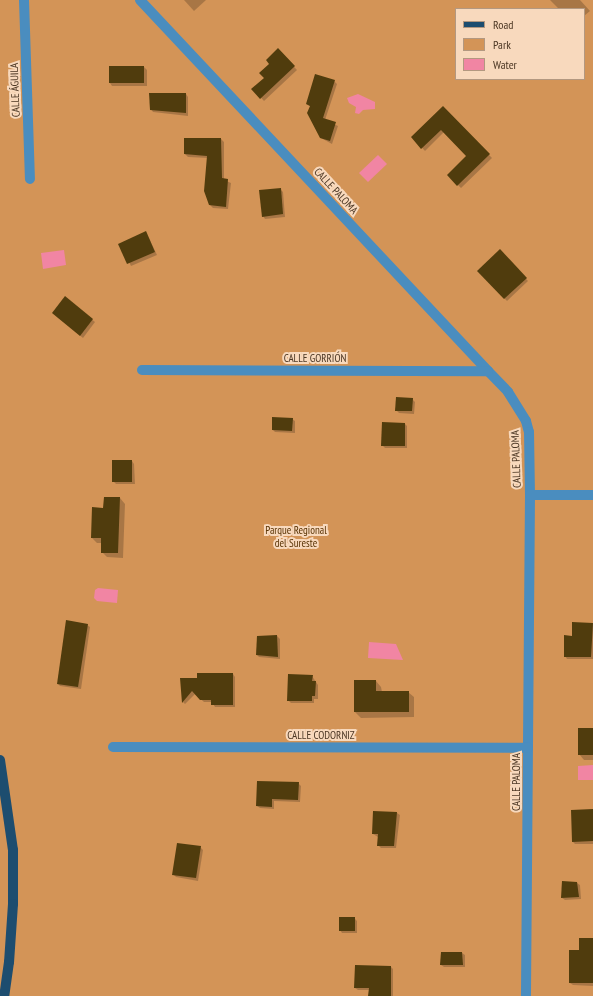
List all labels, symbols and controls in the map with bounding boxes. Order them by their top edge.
legend [455,8,585,80]
text: Road [493,17,513,32]
text: Park [493,37,511,52]
text: Water [493,57,517,72]
street label: CALLE ÁGUILA [7,62,23,118]
street label: CALLE PALOMA [311,165,361,217]
street label: CALLE GORRIÓN [284,351,346,365]
street label: CALLE PALOMA [508,430,524,488]
park label: Parque Regional del Sureste [265,524,327,550]
street label: CALLE CODORNIZ [287,728,355,742]
street label: CALLE PALOMA [509,753,523,811]

